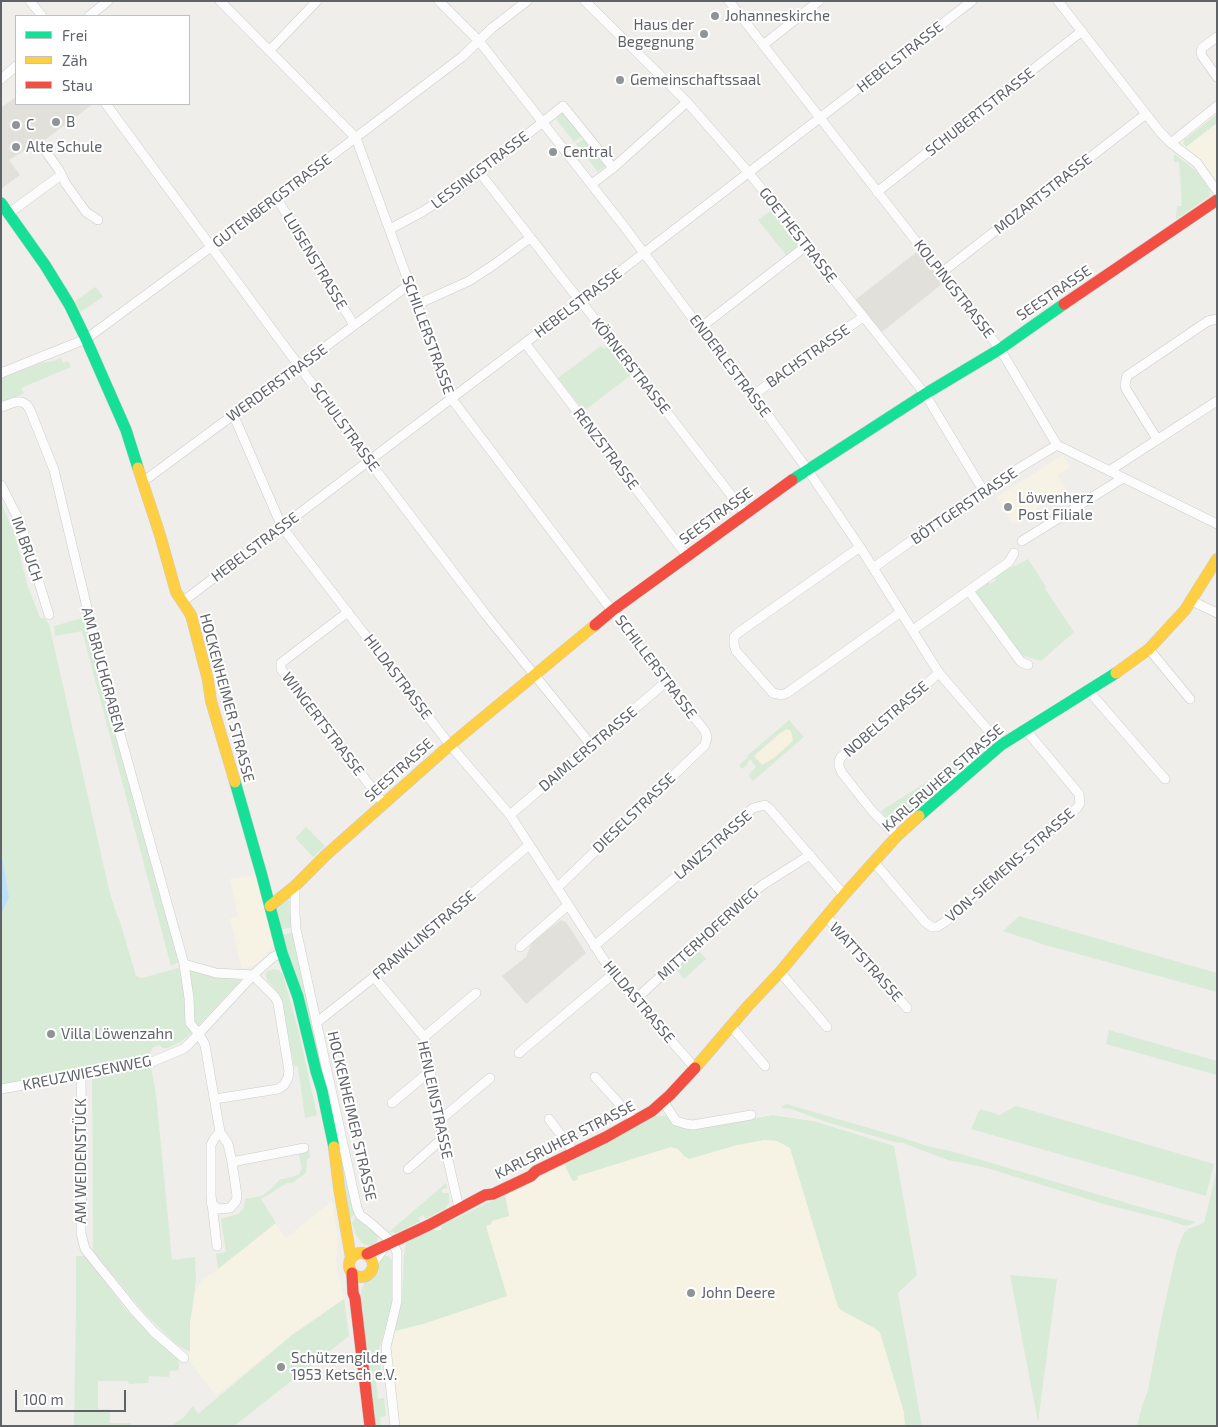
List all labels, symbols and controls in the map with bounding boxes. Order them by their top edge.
place label: Johanneskirche [725,7,830,25]
marker: Johanneskirche [709,10,721,22]
legend [15,15,190,105]
place label: Haus der Begegnung [618,16,694,51]
street label: HEBELSTRASSE [853,18,947,96]
text: Frei [62,26,87,44]
marker: Haus der Begegnung [698,28,710,40]
text: Zäh [62,51,87,69]
street label: SCHUBERTSTRASSE [922,64,1038,160]
place label: Gemeinschaftssaal [630,71,761,89]
marker: Gemeinschaftssaal [614,74,626,86]
text: Stau [62,76,93,94]
place label: B [66,113,75,131]
place label: C [26,116,35,134]
marker: B [50,116,62,128]
marker: C [10,119,22,131]
street label: LESSINGSTRASSE [428,127,532,213]
place label: Alte Schule [26,138,102,156]
marker: Alte Schule [10,141,22,153]
place label: Central [563,143,613,161]
marker: Central [547,146,559,158]
street label: GUTENBERGSTRASSE [209,150,335,252]
street label: MOZARTSTRASSE [990,150,1096,238]
street label: GOETHESTRASSE [755,184,841,286]
street label: LUISENSTRASSE [279,209,351,313]
street label: KOLPINGSTRASSE [910,236,998,342]
street label: SEESTRASSE [1013,261,1095,325]
street label: HEBELSTRASSE [531,264,625,342]
street label: SCHILLERSTRASSE [398,273,458,397]
street label: ENDERLESTRASSE [686,311,774,421]
street label: KÖRNERSTRASSE [588,314,674,418]
street label: BACHSTRASSE [763,320,853,392]
street label: WERDERSTRASSE [223,340,331,426]
street label: SCHULSTRASSE [307,379,383,475]
street label: RENZSTRASSE [569,405,643,493]
street label: BÖTTGERSTRASSE [907,464,1021,548]
street label: SEESTRASSE [676,483,756,549]
place label: Löwenherz Post Filiale [1018,489,1094,524]
marker: Löwenherz Post Filiale [1002,501,1014,513]
street label: HEBELSTRASSE [208,508,302,586]
street label: IM BRUCH [7,514,47,584]
street label: AM BRUCHGRABEN [78,605,128,735]
street label: HOCKENHEIMER STRASSE [196,612,258,784]
street label: SCHILLERSTRASSE [611,612,701,722]
street label: HILDASTRASSE [360,631,436,723]
street label: WINGERTSTRASSE [278,669,368,779]
street label: NOBELSTRASSE [840,677,932,761]
street label: DAIMLERSTRASSE [535,703,641,795]
street label: KARLSRUHER STRASSE [879,720,1007,836]
street label: SEESTRASSE [361,734,437,806]
street label: DIESELSTRASSE [589,769,679,857]
street label: VON-SIEMENS-STRASSE [942,804,1078,926]
street label: LANZSTRASSE [670,806,756,884]
street label: MITTERHOFERWEG [654,884,762,984]
street label: FRANKLINSTRASSE [369,887,479,983]
street label: WATTSTRASSE [826,919,906,1005]
street label: HILDASTRASSE [599,957,679,1047]
place label: Villa Löwenzahn [61,1025,173,1043]
marker: Villa Löwenzahn [45,1028,57,1040]
street label: HOCKENHEIMER STRASSE [324,1029,380,1203]
street label: HENLEINSTRASSE [414,1039,456,1161]
street label: KREUZWIESENWEG [21,1052,153,1094]
street label: KARLSRUHER STRASSE [492,1097,638,1183]
street label: AM WEIDENSTÜCK [72,1098,90,1224]
place label: John Deere [701,1284,775,1302]
marker: John Deere [685,1287,697,1299]
place label: Schützengilde 1953 Ketsch e.V. [291,1349,397,1384]
marker: Schützengilde 1953 Ketsch e.V. [275,1361,287,1373]
scale bar [18,1380,129,1412]
text: 100 m [23,1390,64,1408]

